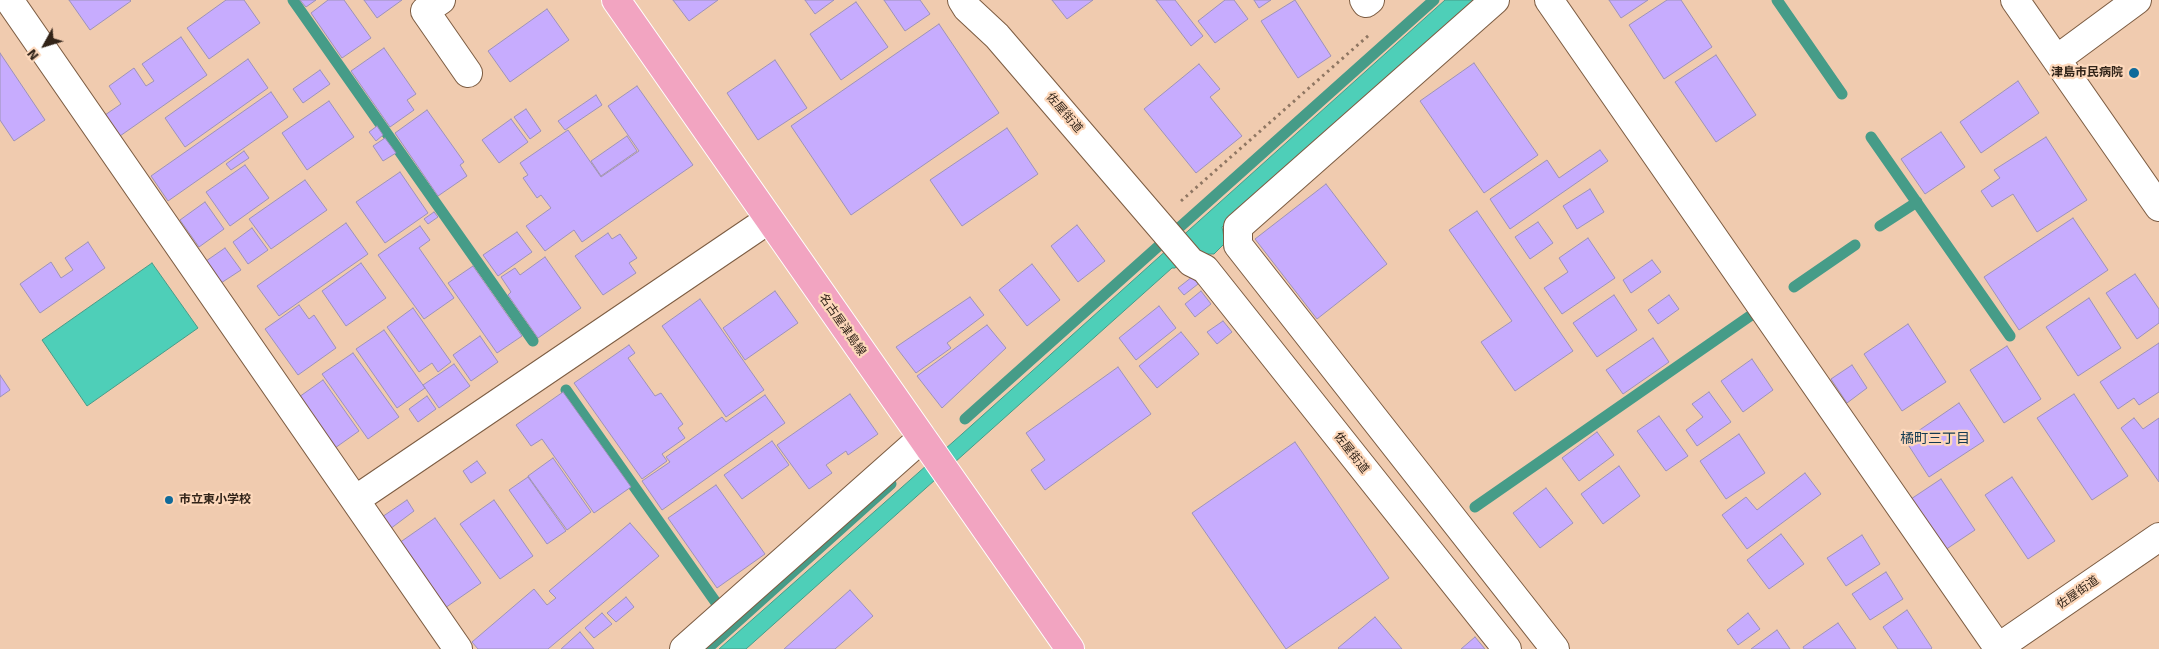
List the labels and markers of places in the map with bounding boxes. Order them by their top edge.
place label: 津島市民病院 [2051,66,2123,80]
marker: 津島市民病院 [2127,66,2141,80]
place label: 市立東小学校 [179,493,251,507]
marker: 市立東小学校 [163,494,175,506]

